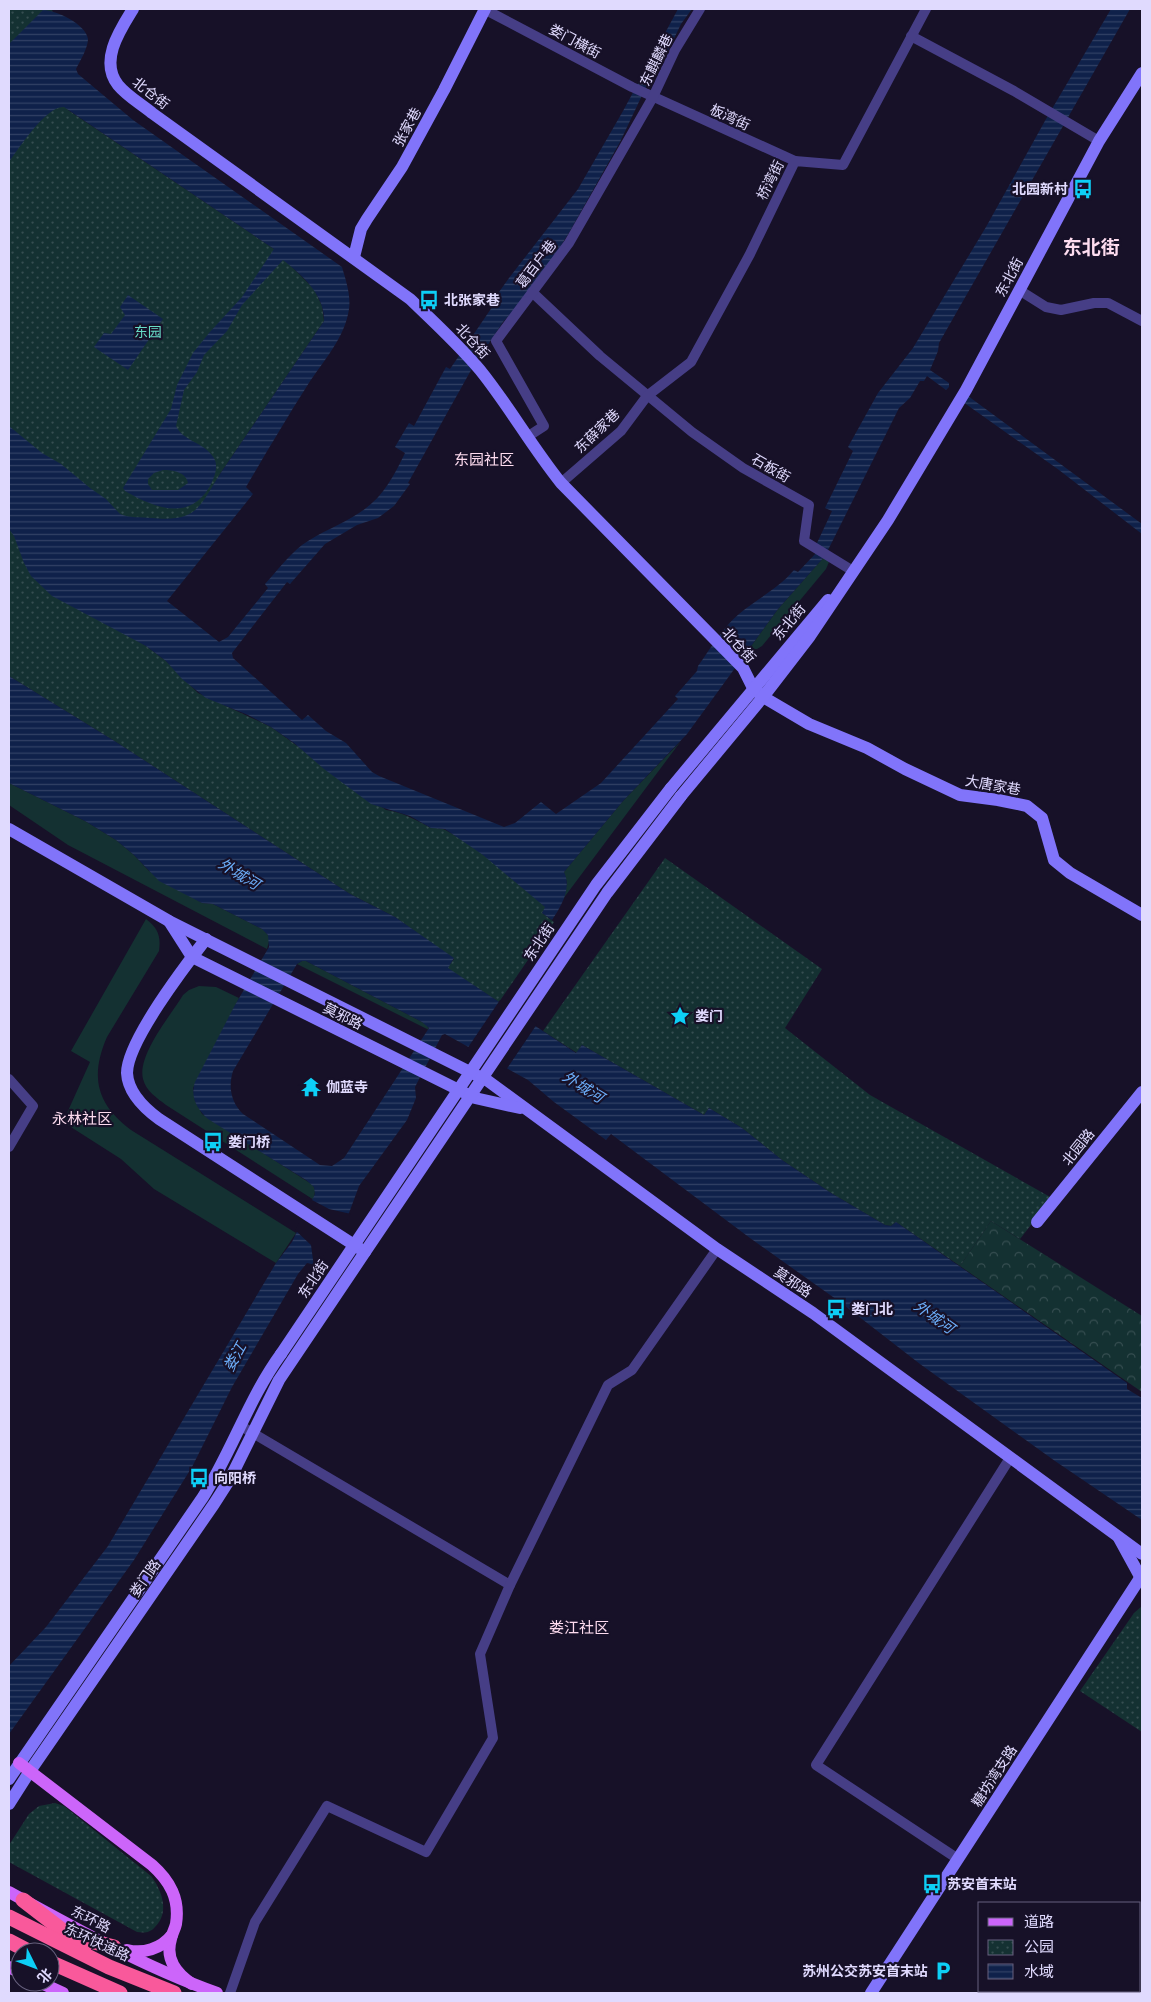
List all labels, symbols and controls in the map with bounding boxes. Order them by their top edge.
street label: 娄门横街 [547,21,603,61]
street label: 东麒麟巷 [637,31,675,89]
street label: 北仓街 [130,74,172,112]
street label: 板湾街 [708,101,752,133]
street label: 张家巷 [390,105,424,149]
street label: 桥湾街 [753,158,787,202]
bus stop icon: 北园新村 [1072,178,1094,200]
place label: 北园新村 [1012,181,1068,197]
district label: 东北街 [1062,236,1120,258]
street label: 葛百户巷 [513,237,559,291]
street label: 东北街 [992,255,1026,299]
bus stop icon: 北张家巷 [418,289,440,311]
place label: 北张家巷 [444,292,500,308]
street label: 北仓街 [453,320,493,362]
park label: 东园 [134,324,162,340]
street label: 东薛家巷 [571,406,623,456]
district label: 东园社区 [454,451,514,468]
street label: 石板街 [749,451,793,485]
street label: 东北街 [769,601,809,643]
street label: 北仓街 [719,624,759,666]
street label: 大唐家巷 [964,772,1022,798]
water label: 外城河 [216,855,265,894]
street label: 东北街 [521,920,557,964]
street label: 莫邪路 [321,1000,365,1032]
place icon: 娄门 [669,1005,691,1027]
place label: 娄门 [695,1008,723,1024]
water label: 外城河 [560,1067,609,1107]
temple icon: 伽蓝寺 [300,1076,322,1098]
place label: 伽蓝寺 [326,1079,368,1095]
district label: 永林社区 [52,1110,112,1127]
street label: 北园路 [1059,1126,1097,1168]
bus stop icon: 娄门桥 [202,1131,224,1153]
place label: 娄门桥 [228,1134,270,1150]
street label: 东北街 [295,1257,331,1301]
street label: 莫邪路 [771,1264,815,1300]
water label: 外城河 [911,1297,960,1338]
bus stop icon: 娄门北 [825,1298,847,1320]
place label: 娄门北 [851,1301,893,1317]
water label: 娄江 [220,1338,250,1374]
bus stop icon: 向阳桥 [188,1467,210,1489]
place label: 向阳桥 [214,1470,256,1486]
street label: 娄门路 [126,1556,164,1600]
district label: 娄江社区 [549,1619,609,1636]
street label: 糖坊湾支路 [968,1742,1020,1810]
bus stop icon: 苏安首末站 [921,1873,943,1895]
place label: 苏安首末站 [947,1876,1017,1892]
street label: 东环路 [69,1902,113,1936]
legend [978,1902,1141,1992]
text: 道路 [1024,1913,1054,1930]
street label: 东环快速路 [62,1920,132,1964]
text: 公园 [1024,1938,1054,1955]
north arrow [10,1942,60,1992]
parking icon: 苏州公交苏安首末站 [932,1960,954,1982]
place label: 苏州公交苏安首末站 [802,1963,928,1979]
text: 水域 [1024,1963,1054,1980]
text: 北 [34,1965,55,1986]

